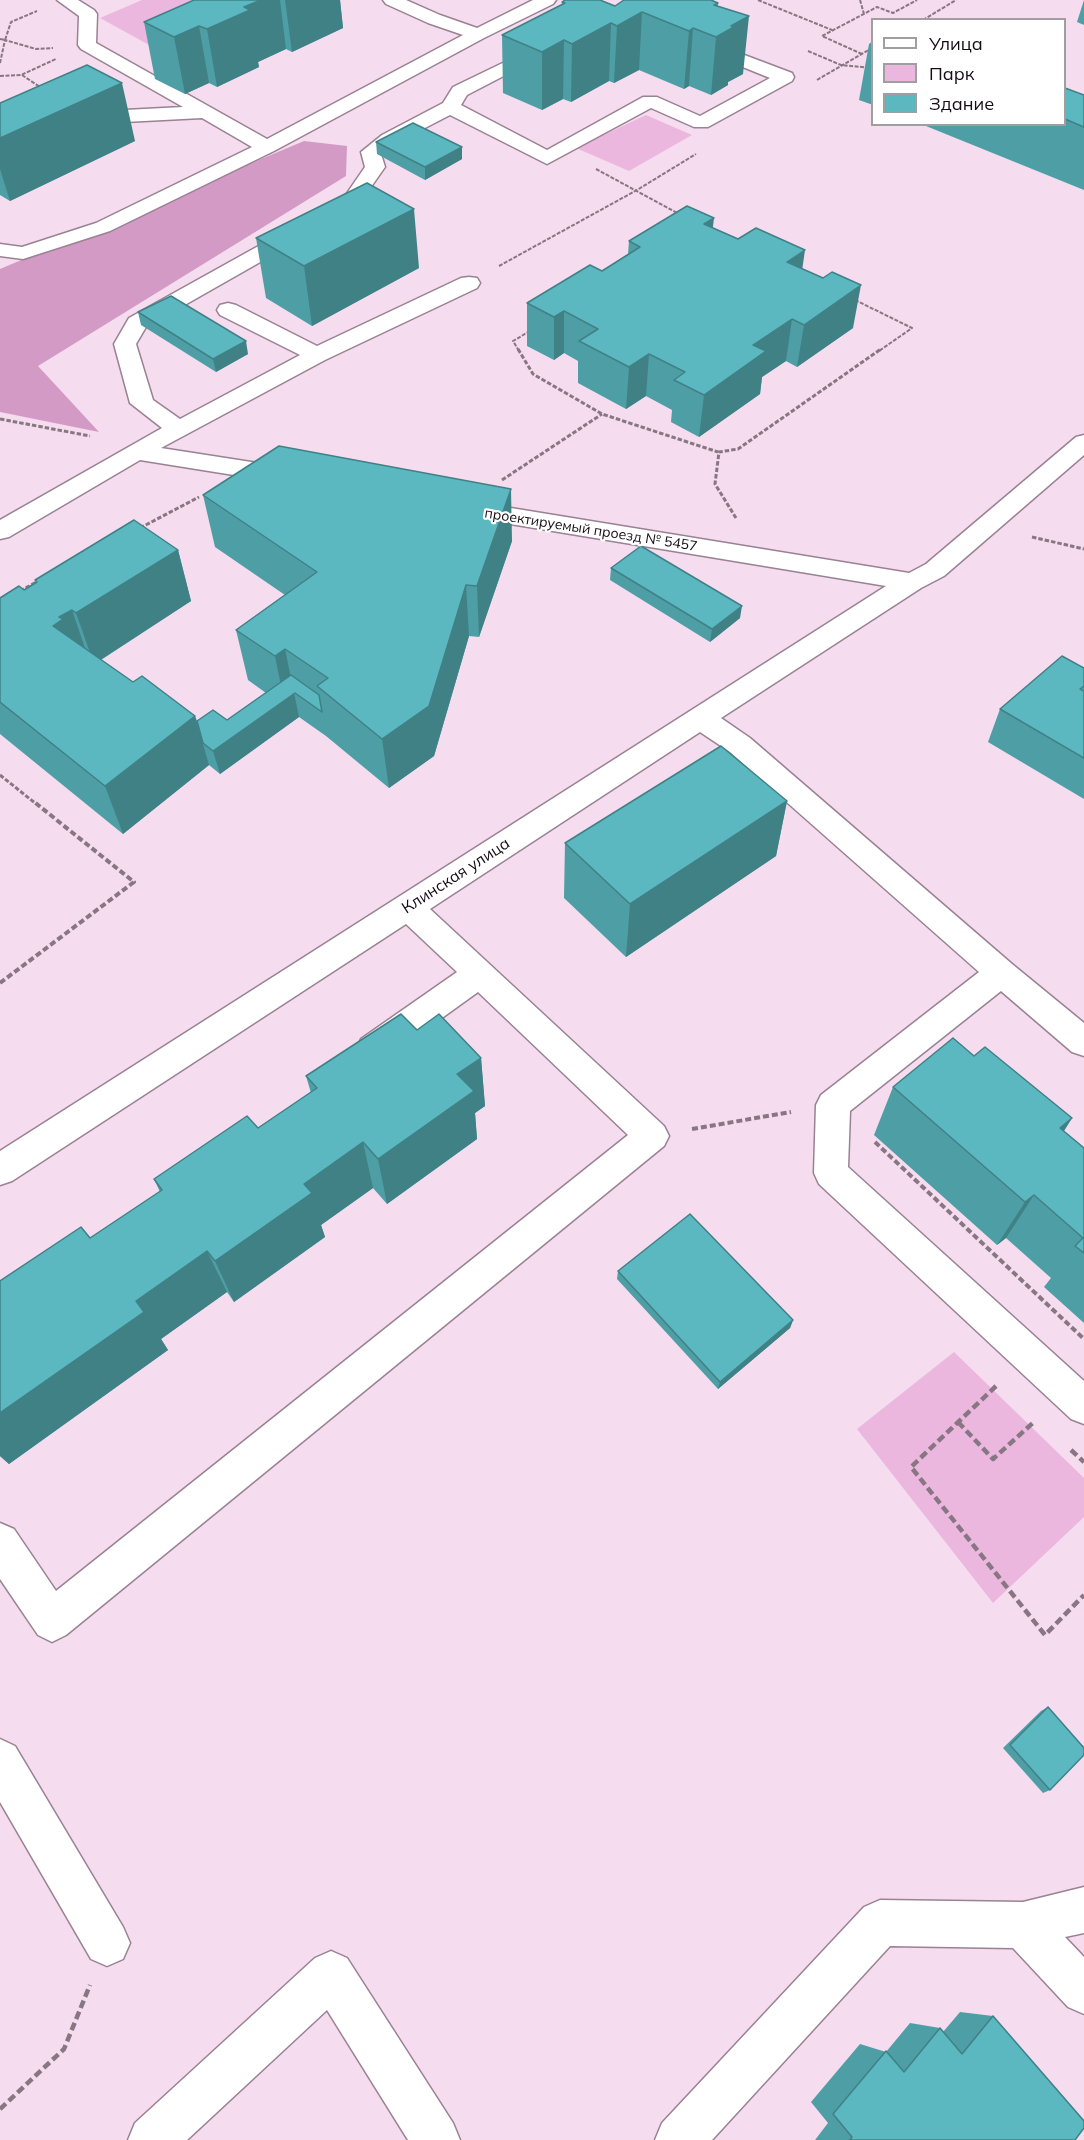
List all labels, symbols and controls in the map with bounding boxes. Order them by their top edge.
legend [871,18,1066,126]
text: Улица [929,32,983,55]
text: Парк [929,62,974,85]
text: Здание [929,92,994,115]
street label: проектируемый проезд № 5457 [483,505,699,555]
street label: Клинская улица [398,834,514,918]

